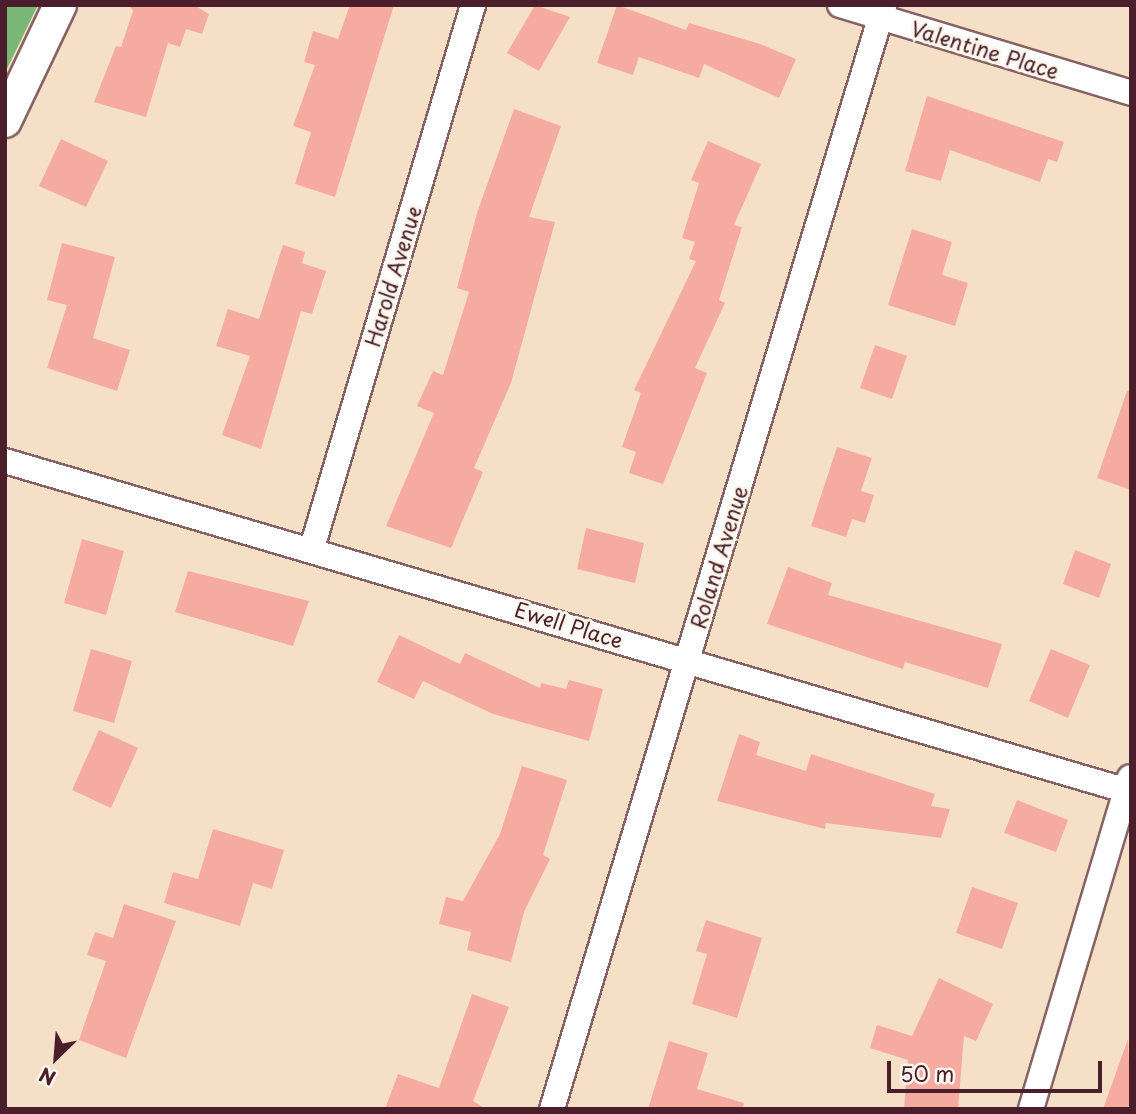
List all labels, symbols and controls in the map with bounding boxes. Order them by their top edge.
street label: Valentine Place [908,15,1062,83]
street label: Harold Avenue [358,202,426,350]
street label: Roland Avenue [684,482,752,632]
street label: Ewell Place [511,595,627,653]
north arrow [21,1023,91,1093]
scale bar [891,1048,1106,1092]
text: 50 m [900,1057,954,1089]
text: N [34,1061,60,1093]

